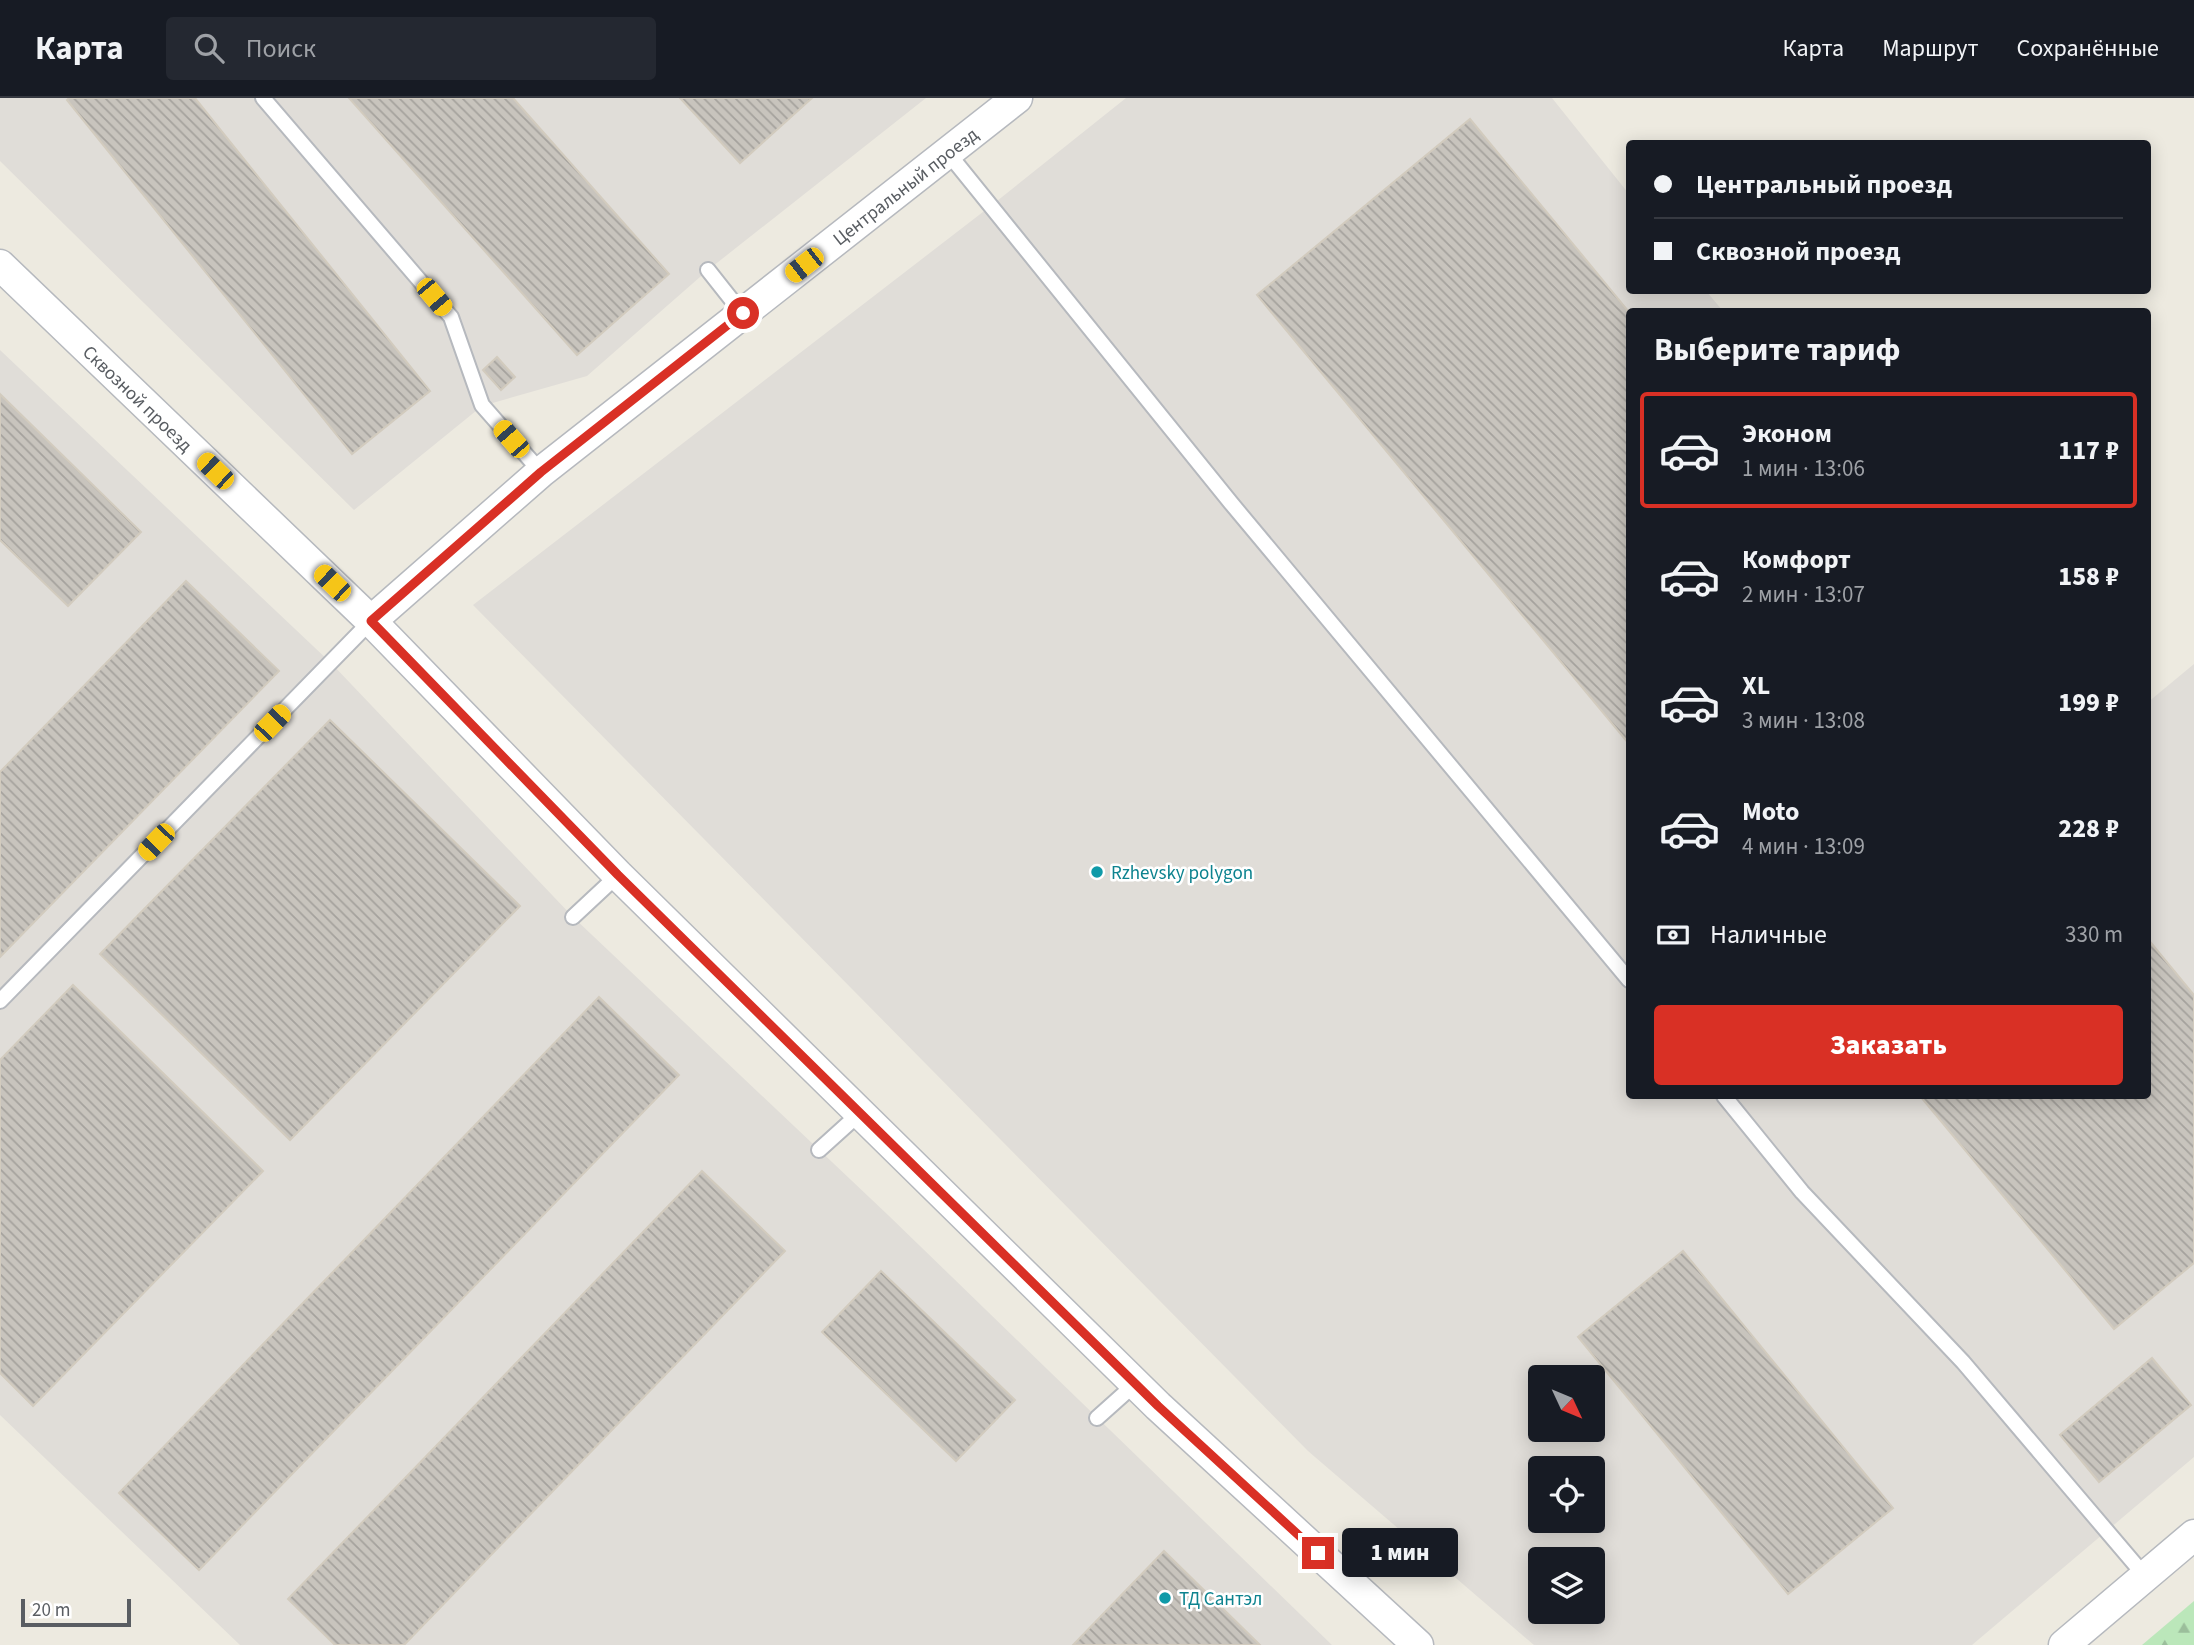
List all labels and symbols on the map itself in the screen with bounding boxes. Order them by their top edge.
street label: Центральный проезд [827,122,984,253]
car [781,244,828,286]
car [413,274,456,320]
route start [727,297,759,329]
street label: Сквозной проезд [76,339,198,459]
car [490,416,533,462]
car [193,449,238,493]
car [310,561,355,605]
car [250,701,295,745]
car [134,820,179,864]
place label: Rzhevsky polygon [1111,860,1253,887]
marker: Rzhevsky polygon [1089,864,1105,880]
north arrow [1528,1365,1605,1442]
callout: 1 мин [1342,1528,1458,1578]
route end [1302,1537,1334,1569]
place label: ТД Сантэл [1179,1586,1262,1613]
marker: ТД Сантэл [1157,1590,1173,1606]
scale bar [21,1596,131,1628]

